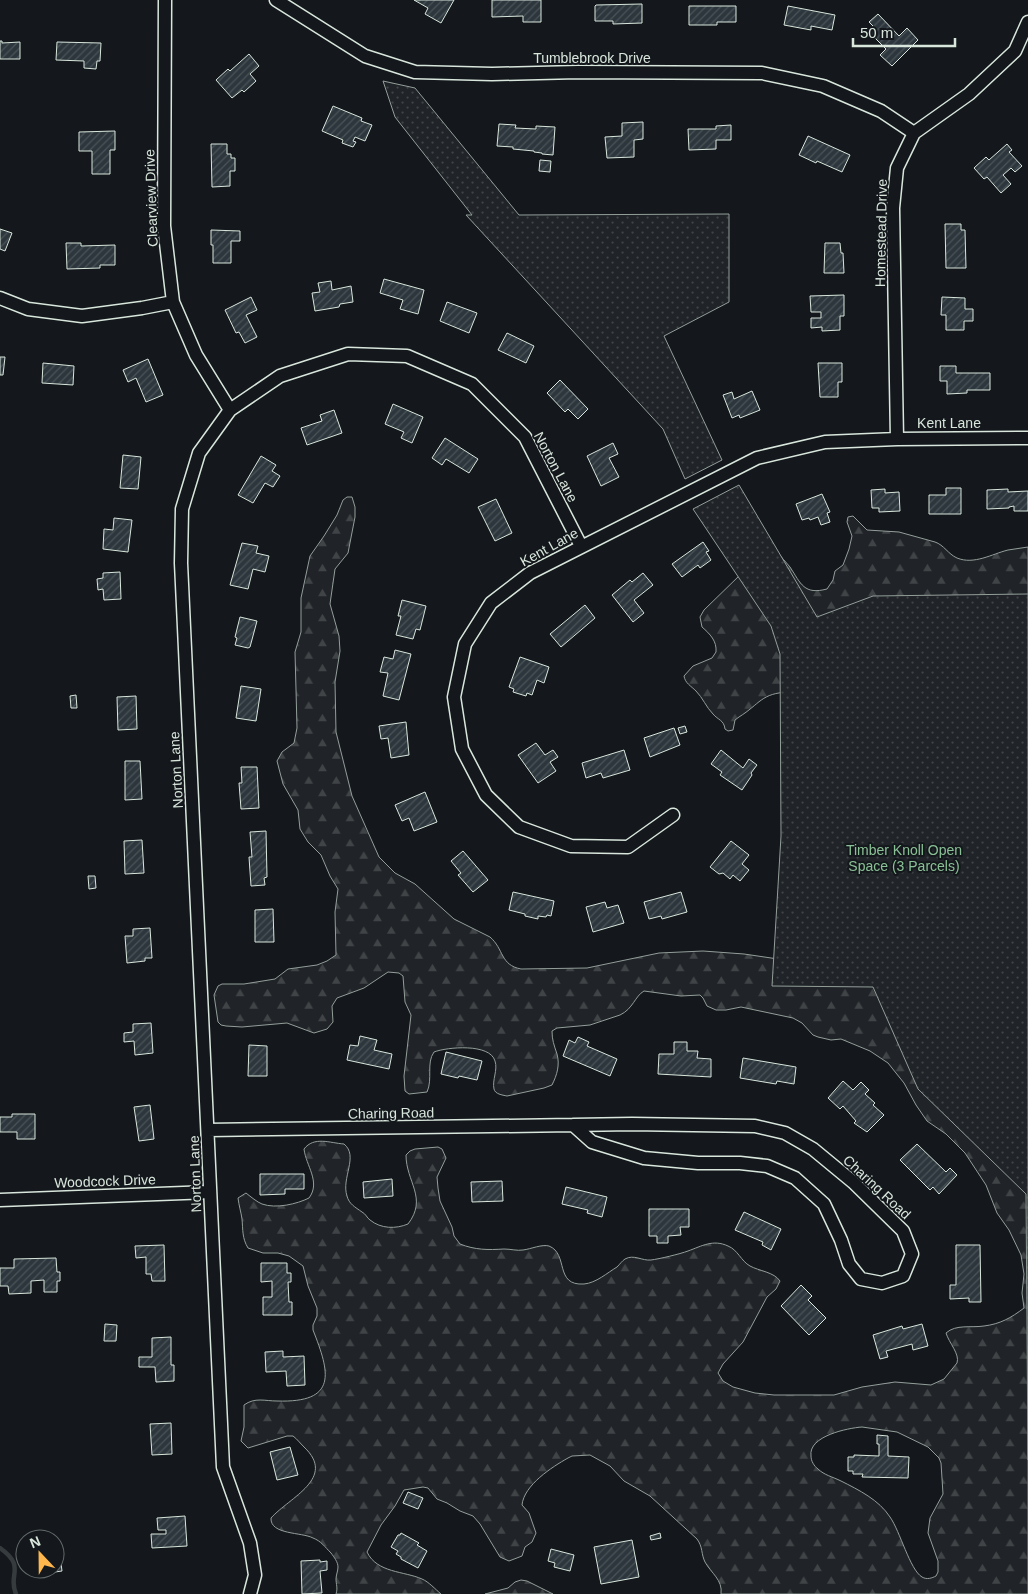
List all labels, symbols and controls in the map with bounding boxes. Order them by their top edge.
scale bar [853,15,956,47]
text: 50 m [860,24,893,41]
street label: Tumblebrook Drive [533,50,651,66]
street label: Clearview Drive [141,149,161,247]
street label: Homestead Drive [872,179,890,287]
street label: Kent Lane [917,415,981,431]
street label: Norton Lane [531,429,581,505]
street label: Kent Lane [517,524,581,569]
street label: Norton Lane [166,731,186,809]
park label: Timber Knoll Open Space (3 Parcels) [846,842,962,874]
street label: Charing Road [348,1104,434,1122]
street label: Norton Lane [186,1135,204,1213]
street label: Charing Road [840,1152,914,1222]
street label: Woodcock Drive [54,1171,156,1191]
north arrow [15,1529,65,1579]
text: N [27,1533,43,1551]

